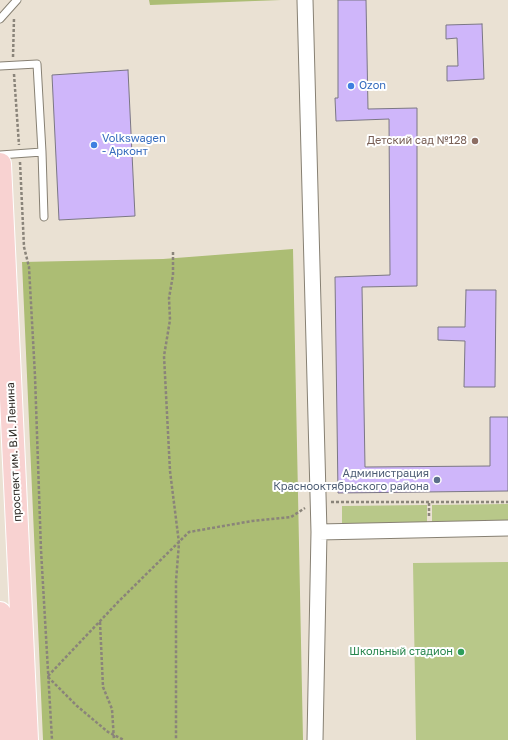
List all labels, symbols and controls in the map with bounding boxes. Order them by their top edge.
place label: Ozon [359,79,386,93]
marker: Ozon [346,81,356,91]
place label: Volkswagen - Арконт [102,132,166,158]
place label: Детский сад №128 [367,134,467,148]
marker: Детский сад №128 [470,136,480,146]
marker: Volkswagen - Арконт [89,140,99,150]
street label: проспект им. В.И. Ленина [4,382,24,522]
place label: Администрация Краснооктябрьского района [273,467,429,493]
marker: Администрация Краснооктябрьского района [432,475,442,485]
place label: Школьный стадион [349,645,453,659]
marker: Школьный стадион [456,647,466,657]

